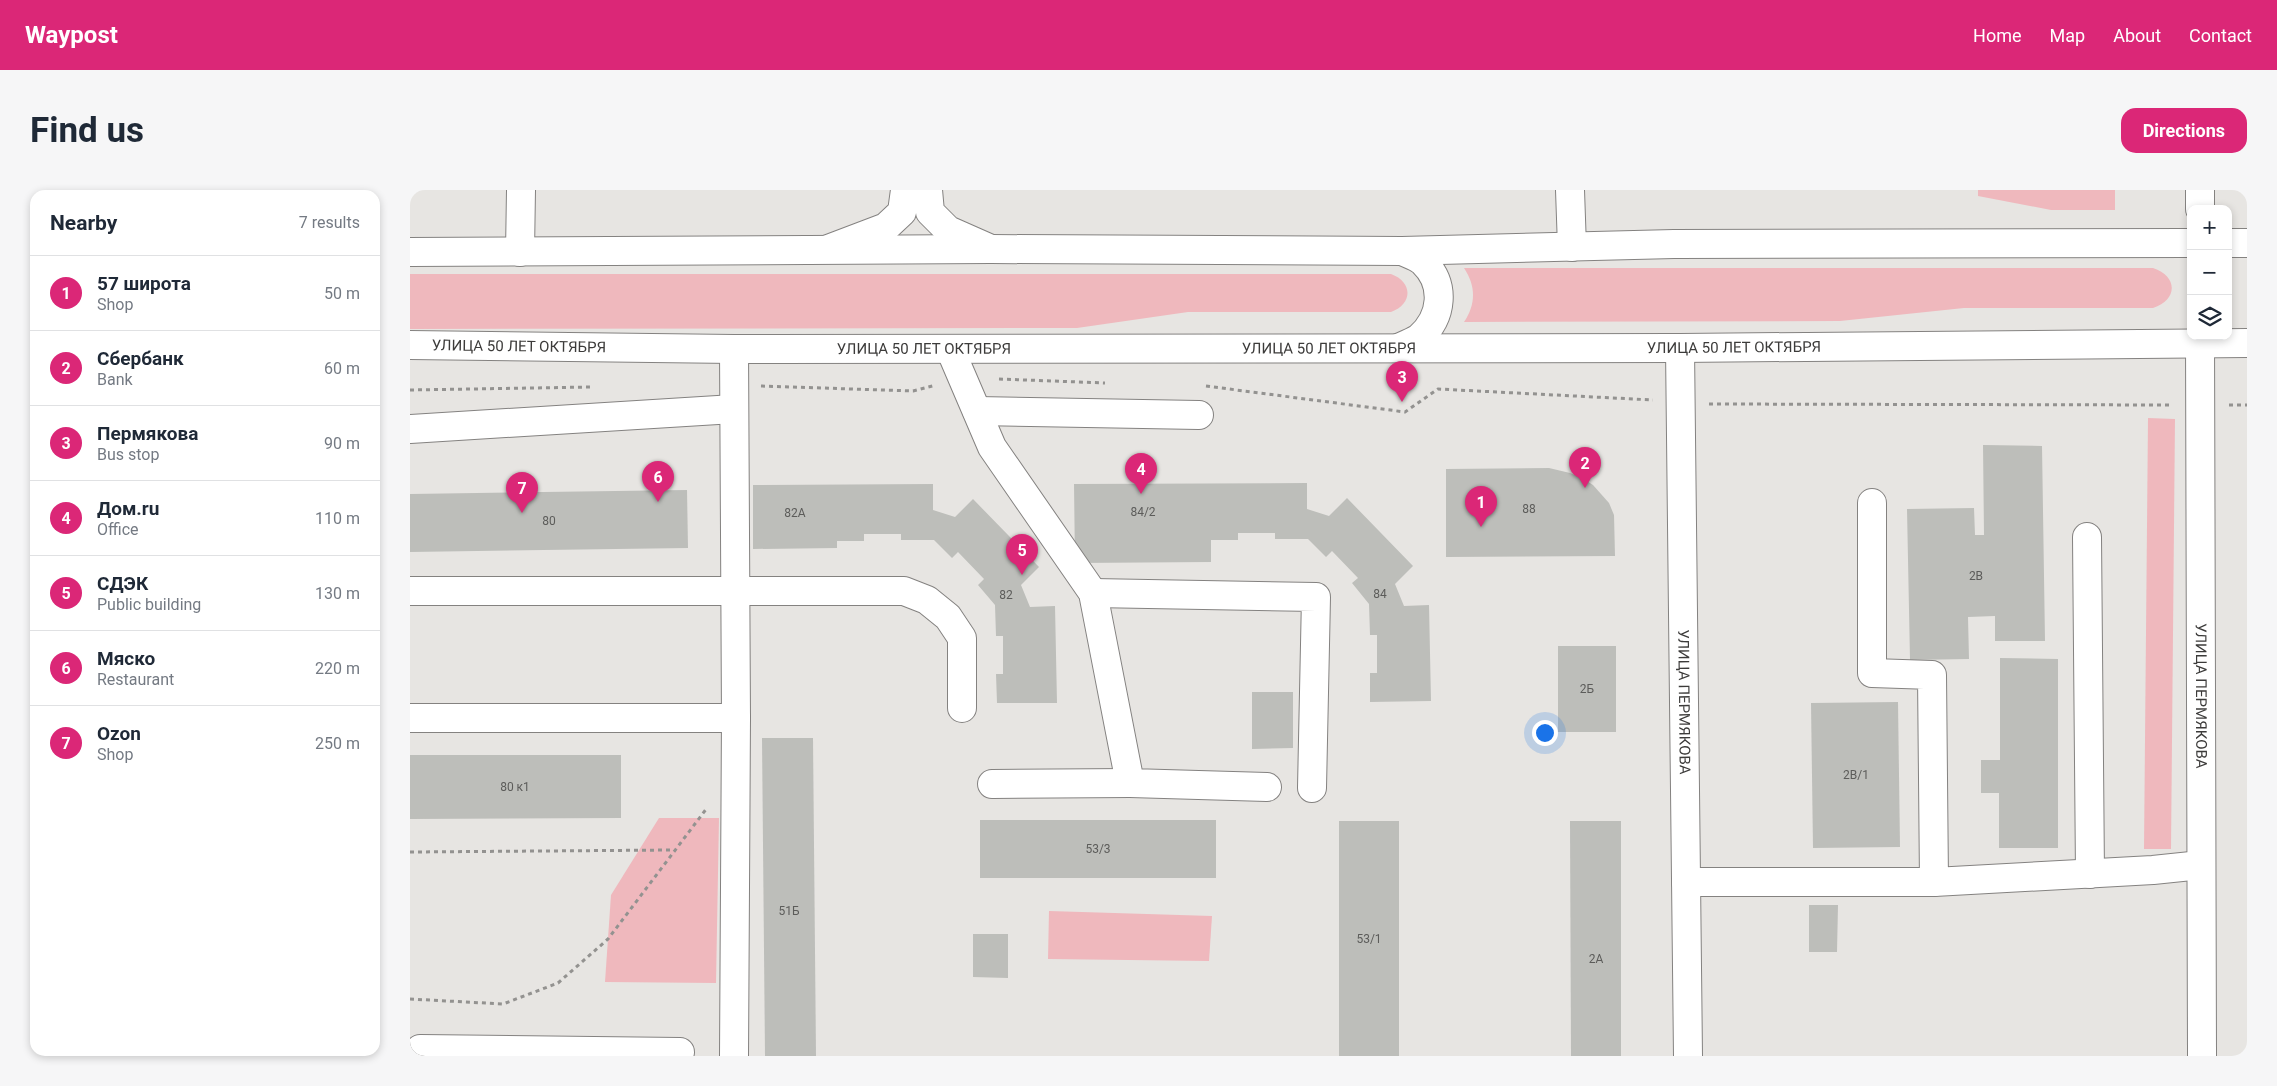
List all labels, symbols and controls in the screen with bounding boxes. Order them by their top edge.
text: Waypost [25,21,118,49]
text: Home [1973,25,2022,46]
text: Map [2050,25,2085,46]
text: About [2113,25,2161,46]
text: Contact [2189,25,2252,46]
button: Directions [2121,108,2247,153]
text: Find us [30,110,144,151]
map controls [2187,205,2232,340]
button: + [2187,205,2232,250]
text: Nearby [50,211,117,235]
text: 7 results [299,213,360,232]
button: − [2187,250,2232,295]
text: 57 широта [97,272,191,295]
text: 1 [61,284,71,303]
text: 50 m [324,284,360,303]
text: Shop [97,295,133,314]
button: layers [2187,295,2232,340]
street label: УЛИЦА 50 ЛЕТ ОКТЯБРЯ [432,336,606,356]
street label: УЛИЦА 50 ЛЕТ ОКТЯБРЯ [1647,338,1821,357]
street label: УЛИЦА 50 ЛЕТ ОКТЯБРЯ [1242,339,1416,357]
street label: УЛИЦА 50 ЛЕТ ОКТЯБРЯ [837,340,1011,358]
text: Сбербанк [97,347,184,370]
text: 2 [61,359,71,378]
text: 60 m [324,359,360,378]
pin: 3 [1386,361,1418,402]
text: Bank [97,370,133,389]
text: Пермякова [97,422,198,445]
text: 3 [61,434,71,453]
text: 90 m [324,434,360,453]
text: Bus stop [97,445,159,464]
pin: 2 [1569,447,1601,488]
pin: 4 [1125,453,1157,494]
pin: 6 [642,461,674,502]
pin: 7 [506,472,538,513]
pin: 1 [1465,486,1497,527]
text: Дом.ru [97,497,159,520]
house number: 88 [1522,502,1536,516]
house number: 84/2 [1130,505,1156,519]
house number: 82А [784,506,806,520]
text: 4 [61,509,71,528]
text: 110 m [315,509,360,528]
house number: 80 [542,514,556,528]
text: Office [97,520,139,539]
pin: 5 [1006,534,1038,575]
house number: 2В [1969,569,1983,583]
text: СДЭК [97,572,148,595]
text: 5 [61,584,71,603]
text: 130 m [315,584,360,603]
house number: 84 [1373,587,1387,601]
house number: 82 [999,588,1013,602]
text: Public building [97,595,201,614]
street label: УЛИЦА ПЕРМЯКОВА [2192,623,2210,769]
street label: УЛИЦА ПЕРМЯКОВА [1674,629,1694,775]
text: Мяско [97,647,155,670]
text: 6 [61,659,71,678]
text: 220 m [315,659,360,678]
text: Restaurant [97,670,174,689]
house number: 2Б [1580,682,1595,696]
your location [1532,720,1558,746]
text: Ozon [97,722,141,745]
text: 7 [61,734,71,753]
text: 250 m [315,734,360,753]
text: Shop [97,745,133,764]
house number: 2В/1 [1843,768,1869,782]
house number: 80 к1 [500,780,530,794]
house number: 53/3 [1085,842,1111,856]
house number: 51Б [778,904,800,918]
house number: 53/1 [1356,932,1382,946]
house number: 2А [1589,952,1603,966]

